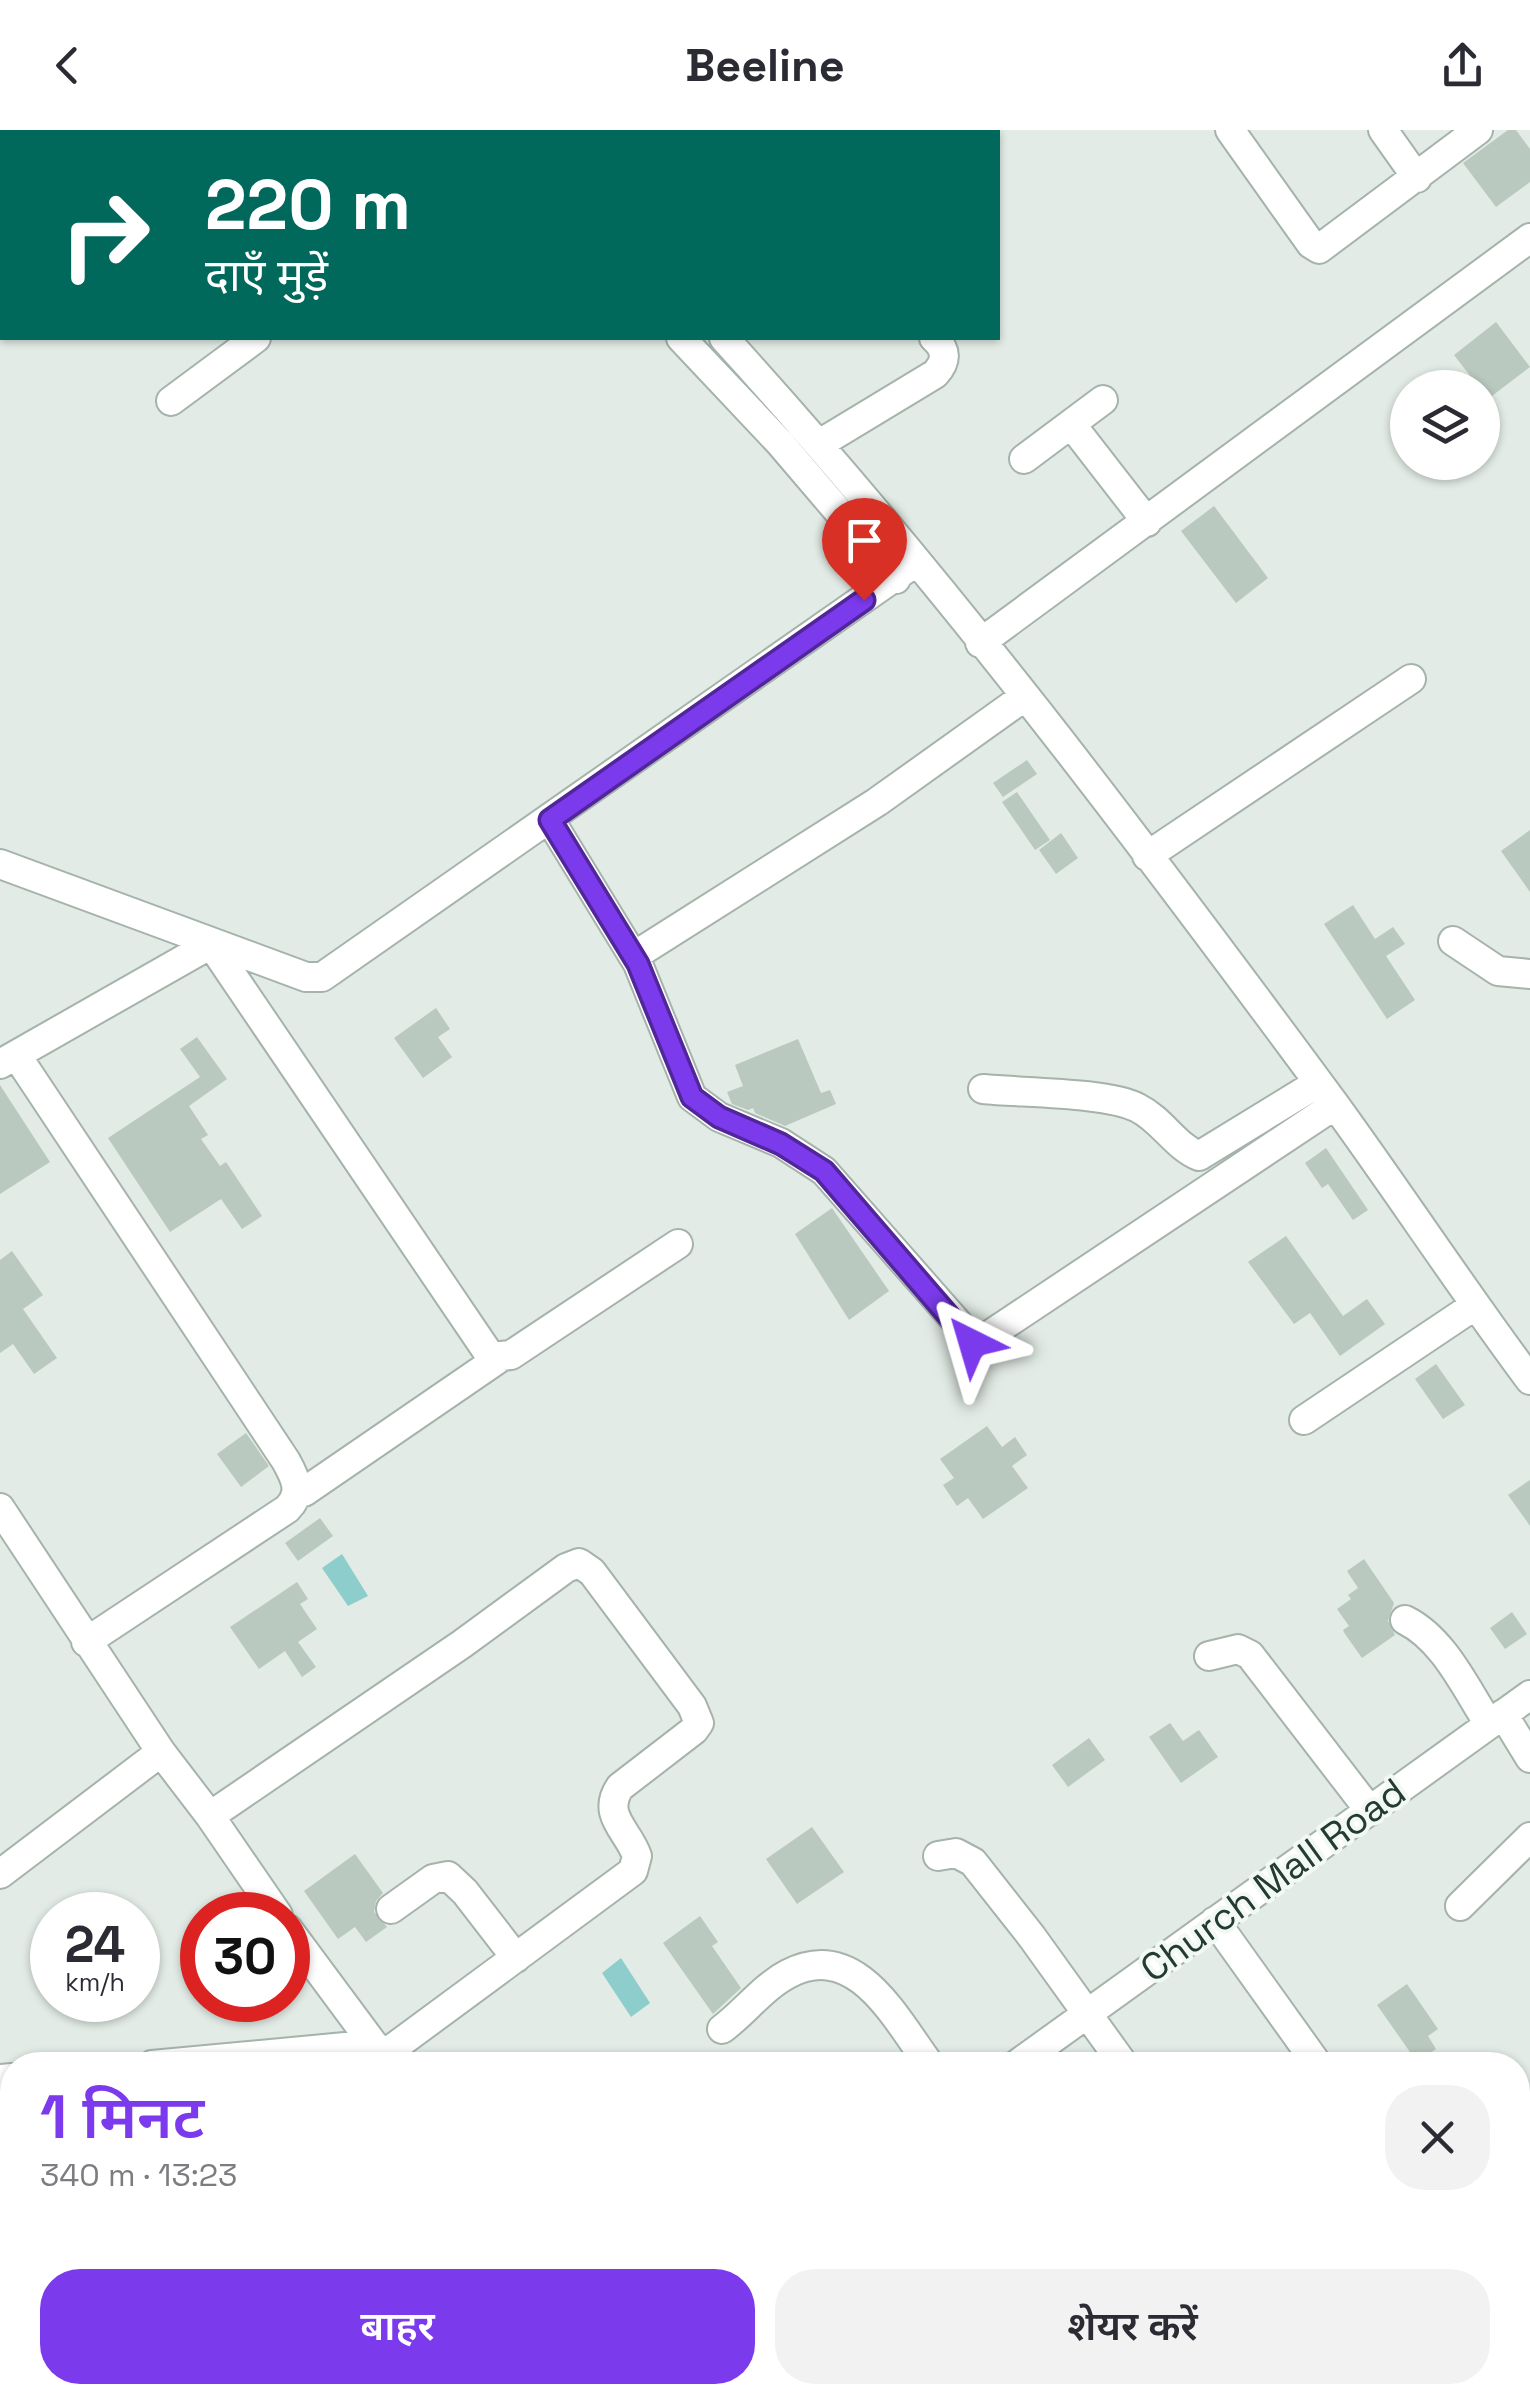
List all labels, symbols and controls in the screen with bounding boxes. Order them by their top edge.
text: Beeline [685,37,845,94]
icon: back [40,38,95,93]
icon: share [1435,38,1490,93]
text: 220 m [205,160,411,249]
icon: right [40,170,170,300]
text: दाएँ मुड़ें [205,247,328,304]
map controls [1390,370,1500,480]
button: layers [1390,370,1500,480]
pin [822,498,907,601]
icon: arrive [837,513,892,568]
position arrow [920,1291,1024,1395]
street label: Church Mall Road [1131,1768,1415,1992]
speed limit sign: 30 [180,1892,310,2022]
text: 24 [65,1913,125,1977]
text: km/h [65,1966,125,1998]
text: 1 मिनट [40,2079,204,2156]
button: close [1385,2085,1490,2190]
text: 340 m · 13:23 [40,2155,237,2195]
button: बाहर [40,2269,755,2384]
button: शेयर करें [775,2269,1490,2384]

